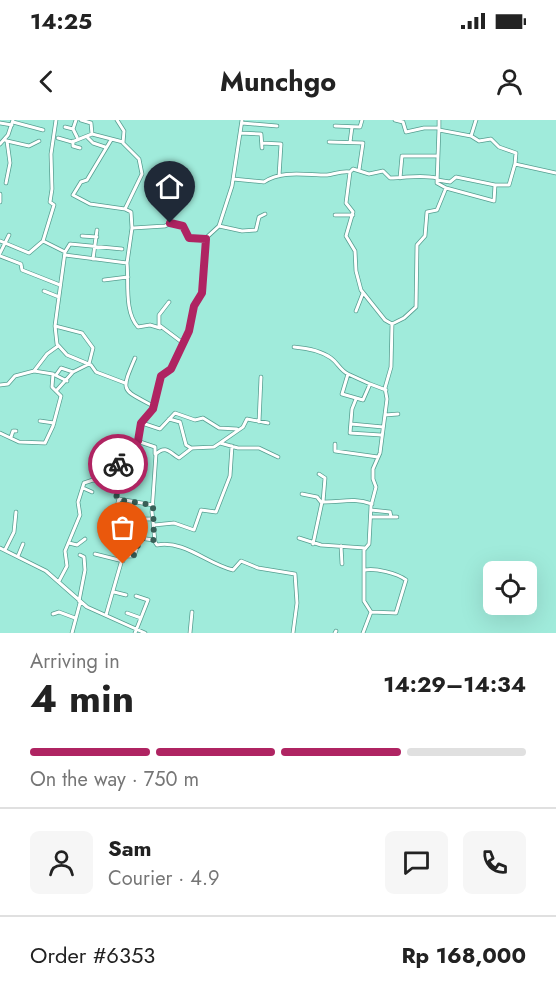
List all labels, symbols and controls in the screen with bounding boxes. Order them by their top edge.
text: 14:25 [30,5,92,37]
text: Munchgo [220,62,336,101]
icon: back [30,65,63,98]
icon: person [493,65,526,98]
pin [144,161,195,223]
icon: home [153,170,186,203]
courier [88,434,148,494]
icon: bike [102,448,135,481]
pin [97,502,148,564]
icon: bag [106,511,139,544]
map controls [483,561,537,615]
button: locate [483,561,537,615]
text: Arriving in [30,647,120,676]
text: 14:29–14:34 [383,668,526,700]
text: 4 min [30,670,134,727]
text: On the way · 750 m [30,765,199,794]
button: person [30,831,93,894]
button: chat [385,831,448,894]
button: phone [463,831,526,894]
text: Sam [108,832,152,864]
text: Courier · 4.9 [108,864,220,893]
text: Order #6353 [30,939,155,971]
text: Rp 168,000 [401,939,526,971]

